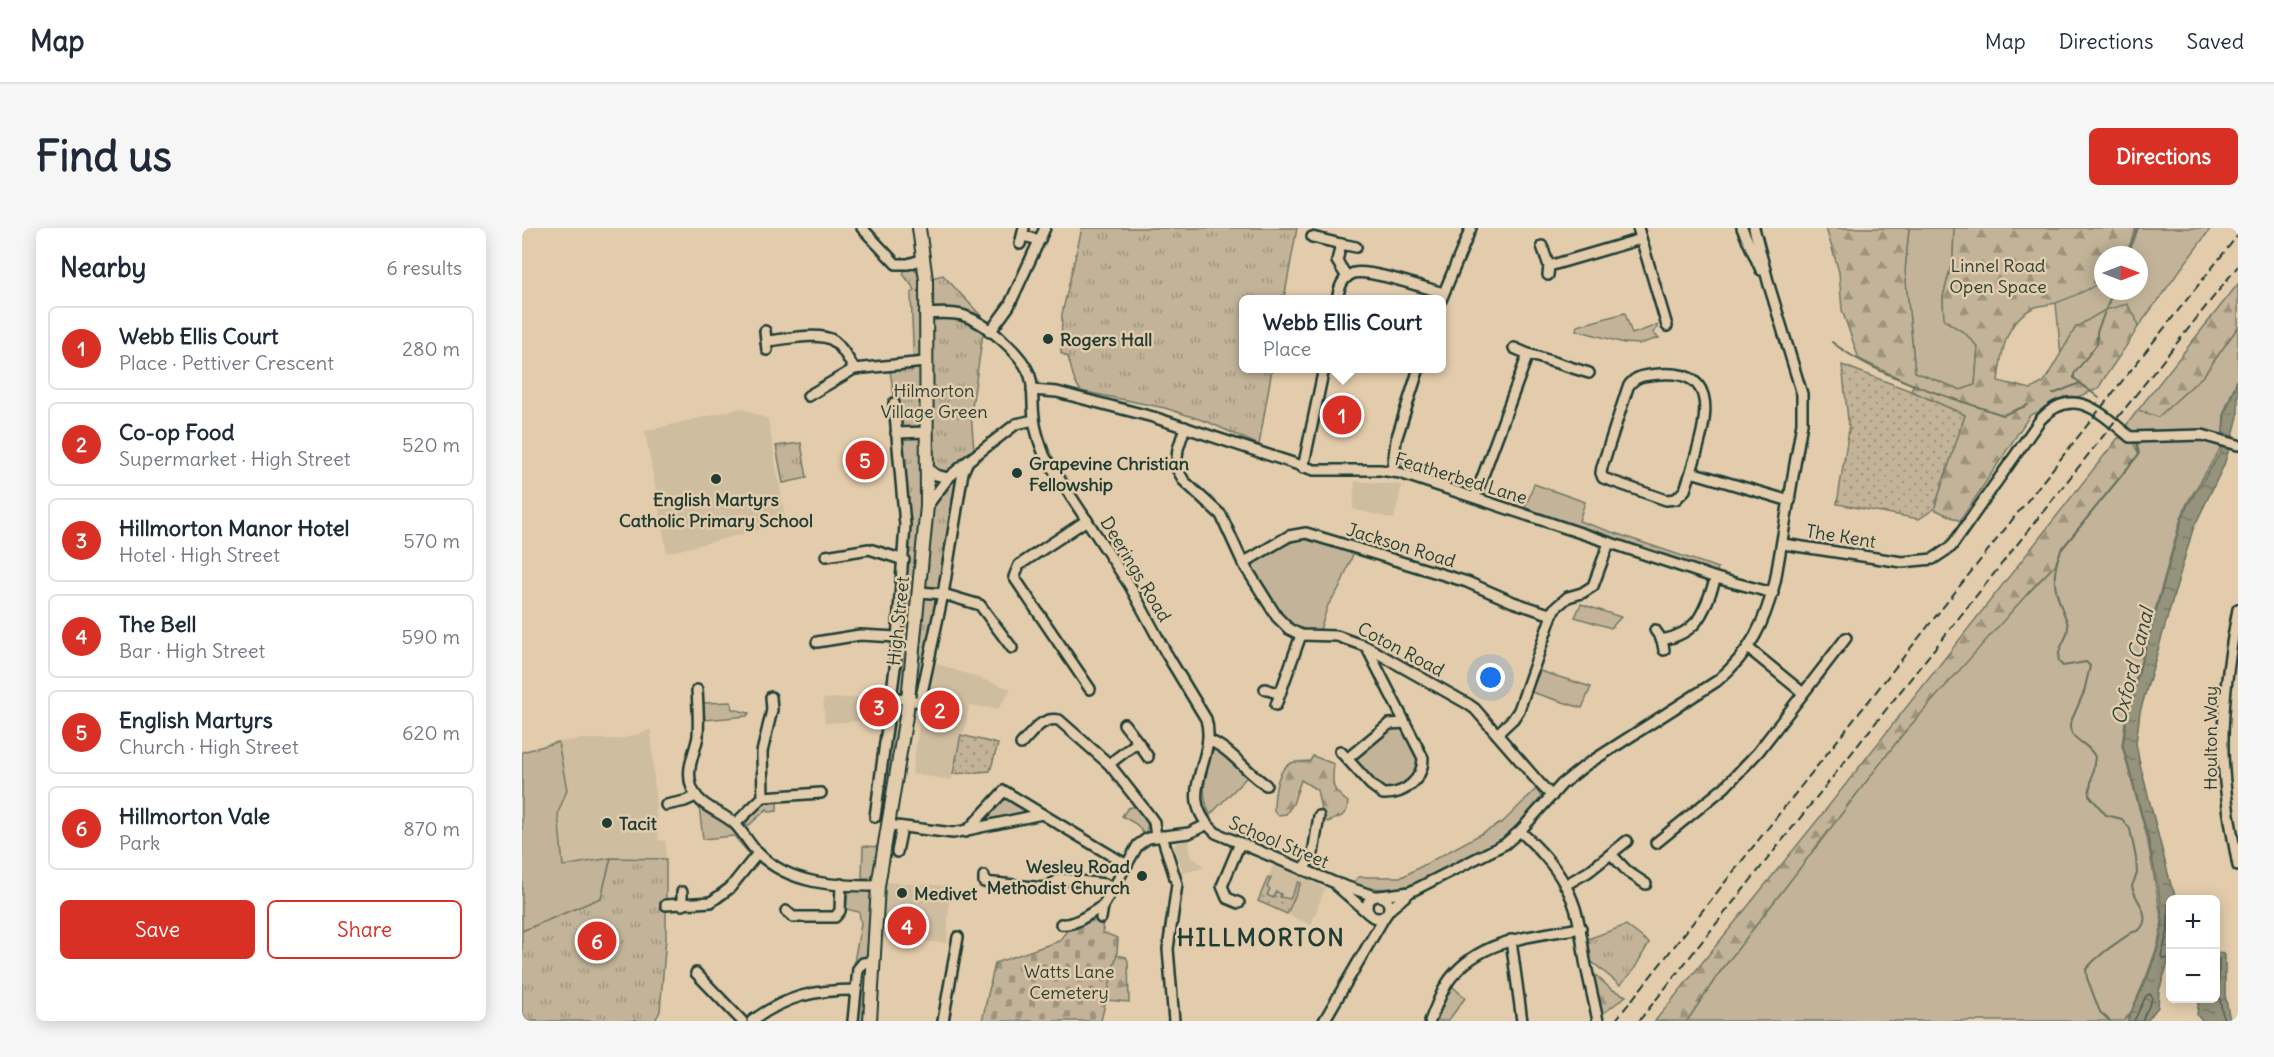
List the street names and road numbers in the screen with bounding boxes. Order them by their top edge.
street label: Featherbed Lane [1392,447,1530,509]
street label: Deerings Road [1096,512,1177,626]
street label: Jackson Road [1344,518,1459,573]
street label: The Kent [1804,519,1878,553]
street label: High Street [882,575,914,667]
street label: Coton Road [1354,617,1449,682]
street label: Houlton Way [2199,686,2222,790]
street label: School Street [1226,811,1332,873]

